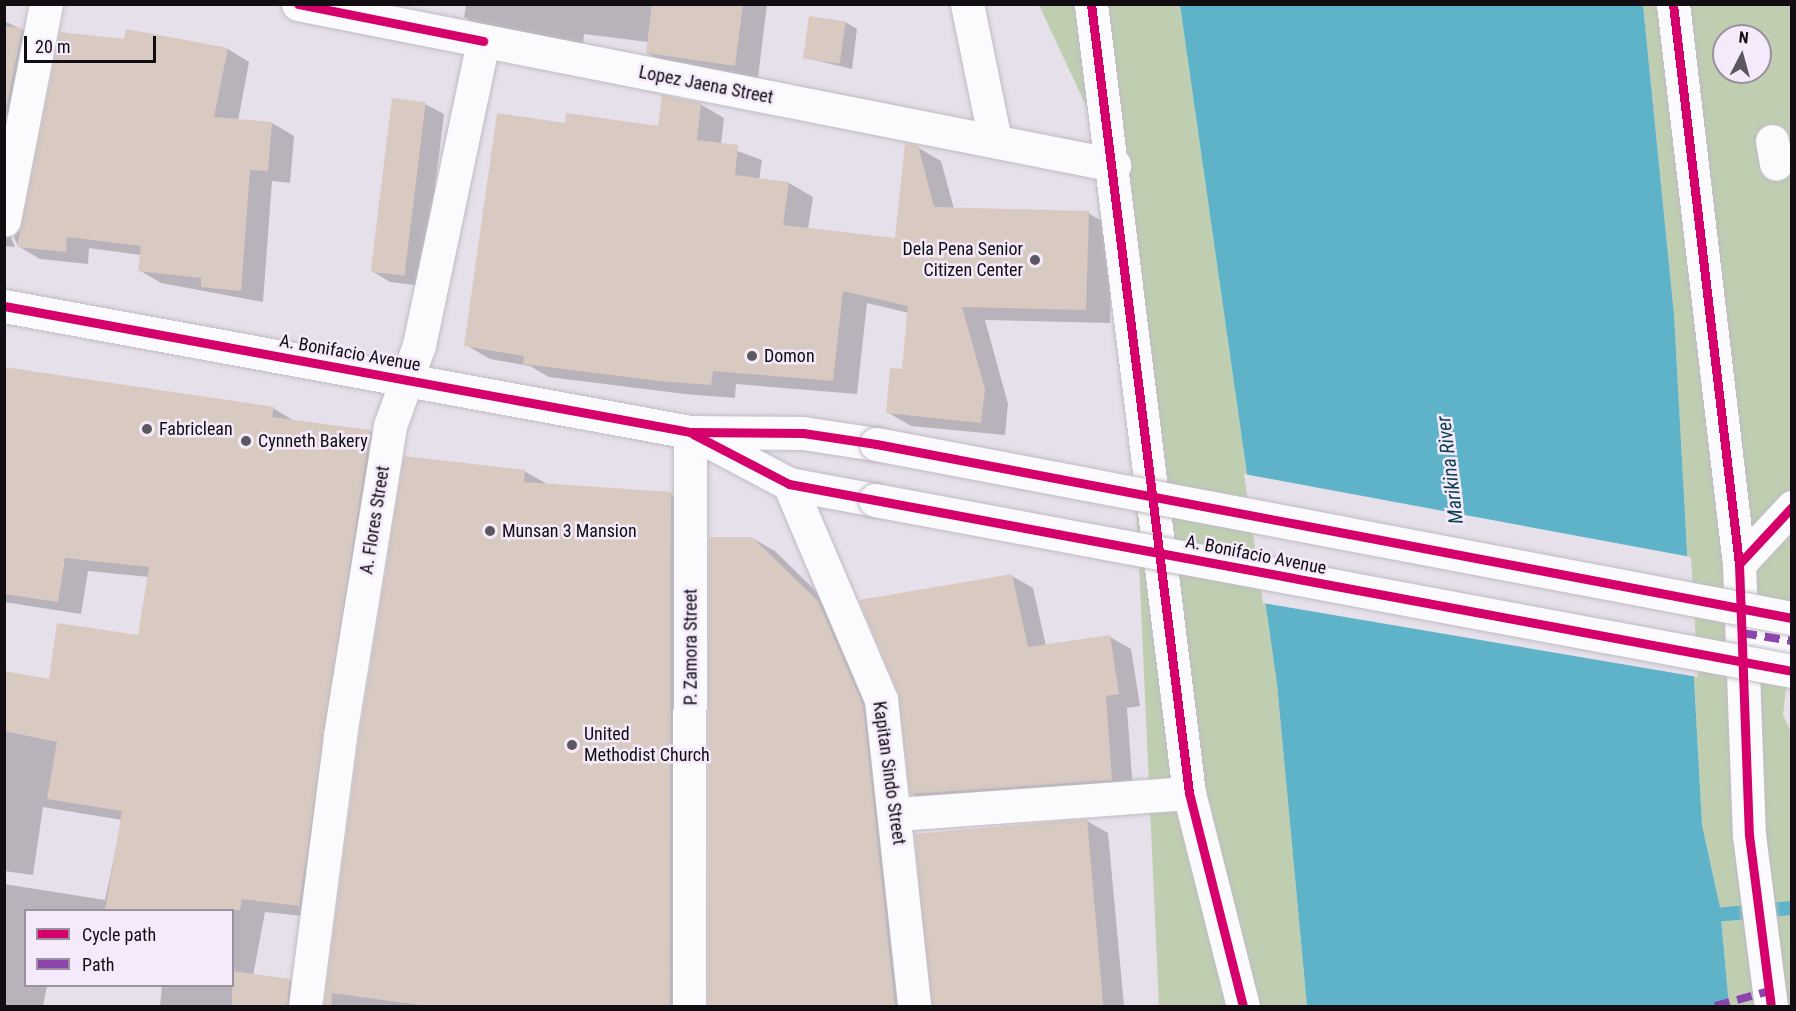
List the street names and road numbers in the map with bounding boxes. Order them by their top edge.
street label: Lopez Jaena Street [637,61,775,109]
street label: A. Bonifacio Avenue [278,330,422,376]
street label: A. Flores Street [356,464,394,576]
street label: A. Bonifacio Avenue [1184,531,1328,579]
street label: P. Zamora Street [680,589,702,705]
street label: Kapitan Sindo Street [868,700,910,846]

